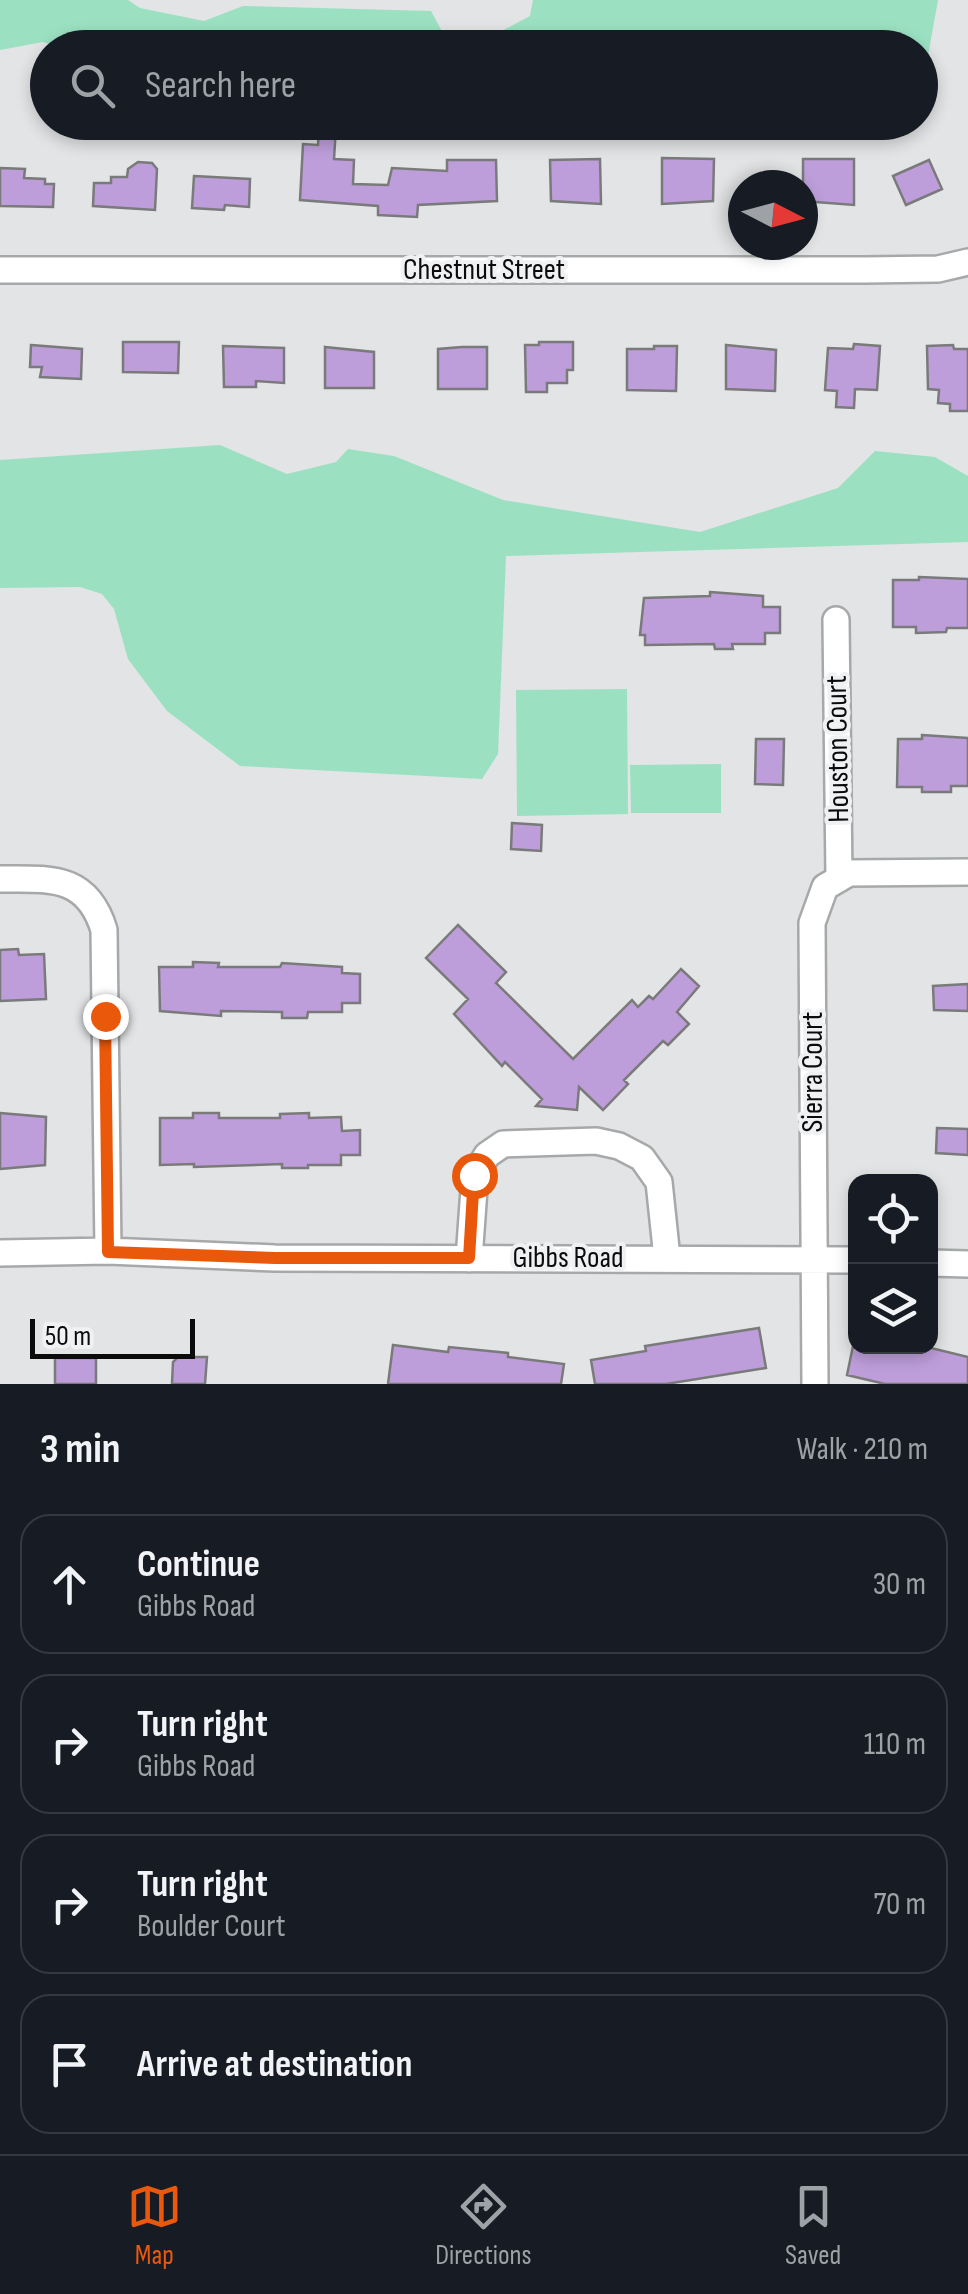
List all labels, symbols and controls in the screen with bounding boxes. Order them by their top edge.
search box [30,30,938,140]
icon: search [65,58,120,113]
text: Search here [145,63,296,108]
north arrow [728,170,818,260]
street label: Chestnut Street [403,252,565,288]
street label: Houston Court [819,675,857,823]
route end [83,994,129,1040]
street label: Sierra Court [795,1012,831,1132]
route start [452,1153,498,1199]
map controls [848,1174,938,1354]
button: locate [848,1174,938,1264]
street label: Gibbs Road [512,1240,624,1276]
button: layers [848,1264,938,1354]
scale bar [30,1314,195,1358]
text: 50 m [45,1320,91,1353]
text: 3 min [40,1424,120,1475]
text: Walk · 210 m [797,1430,928,1469]
text: Continue [137,1542,260,1587]
icon: ahead [42,1557,97,1612]
text: 30 m [873,1565,926,1604]
text: Gibbs Road [137,1587,255,1626]
text: Turn right [137,1702,268,1747]
icon: right [42,1717,97,1772]
text: 110 m [864,1725,926,1764]
text: Gibbs Road [137,1747,255,1786]
text: Turn right [137,1862,268,1907]
icon: right [42,1877,97,1932]
text: 70 m [873,1885,926,1924]
text: Boulder Court [137,1907,286,1946]
icon: arrive [42,2037,97,2092]
text: Arrive at destination [137,2042,412,2087]
tab: Map [127,2179,182,2272]
tab: Directions [435,2179,532,2272]
tab: Saved [785,2179,841,2272]

